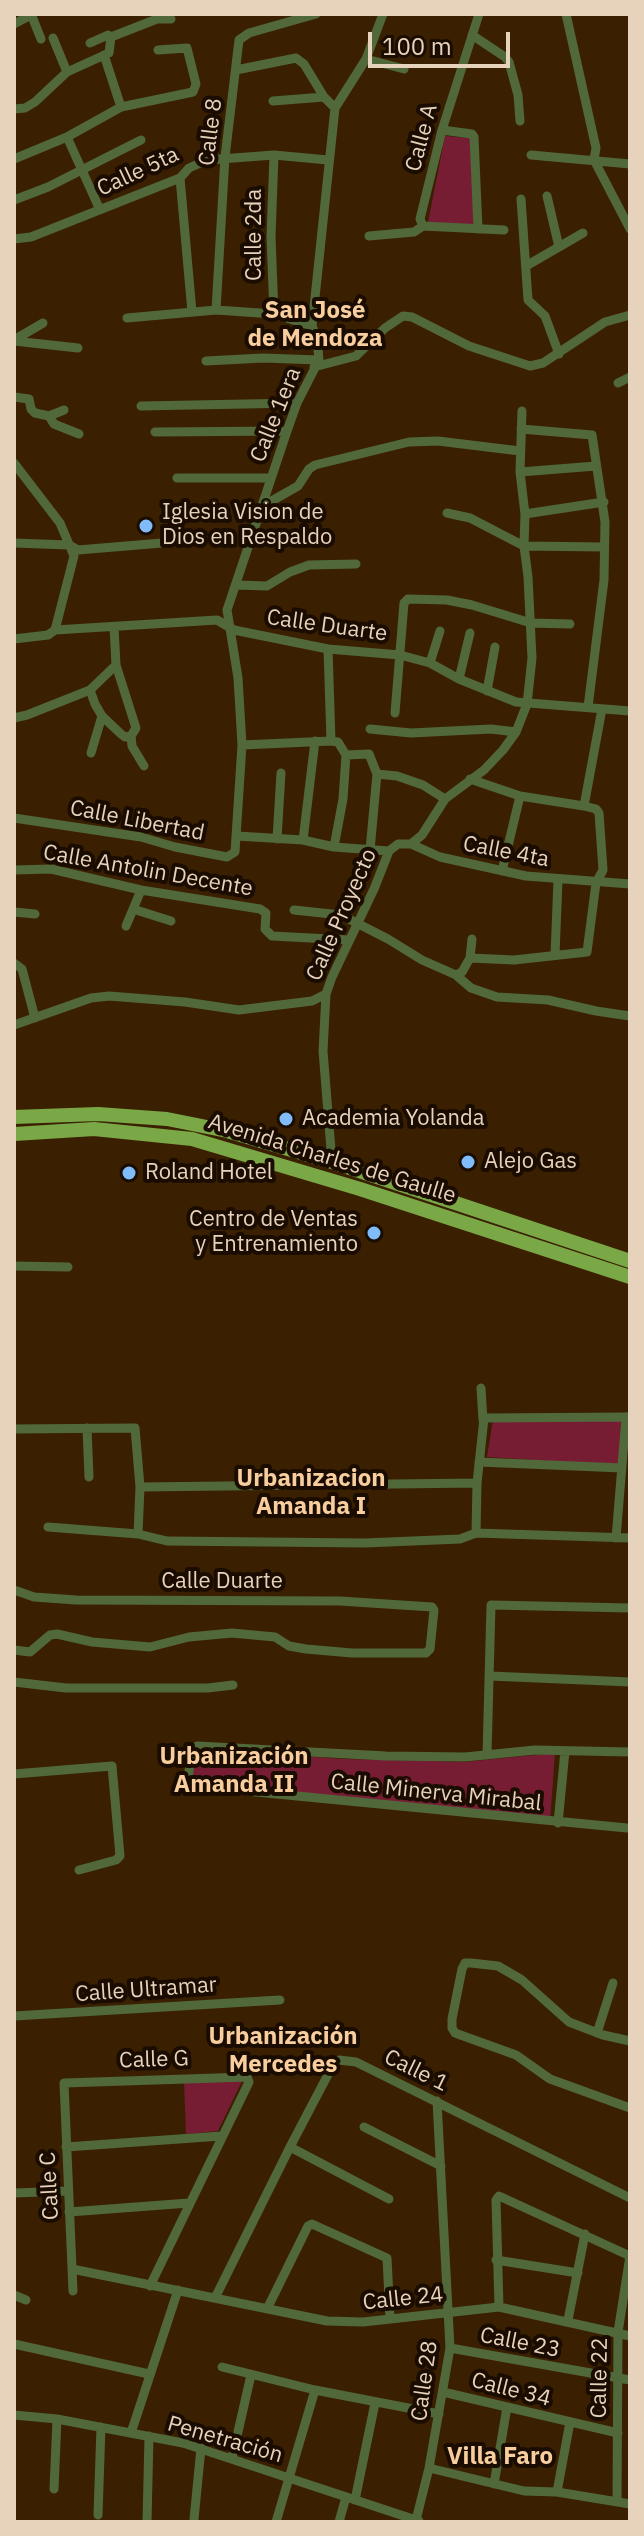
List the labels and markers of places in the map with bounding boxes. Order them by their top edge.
place label: Iglesia Vision de Dios en Respaldo [162,500,332,552]
marker: Iglesia Vision de Dios en Respaldo [137,517,155,535]
place label: Academia Yolanda [302,1106,484,1132]
marker: Academia Yolanda [277,1110,295,1128]
place label: Alejo Gas [484,1149,577,1175]
marker: Alejo Gas [459,1153,477,1171]
place label: Roland Hotel [145,1160,273,1186]
marker: Roland Hotel [120,1164,138,1182]
place label: Centro de Ventas y Entrenamiento [189,1207,358,1258]
marker: Centro de Ventas y Entrenamiento [365,1224,383,1242]

